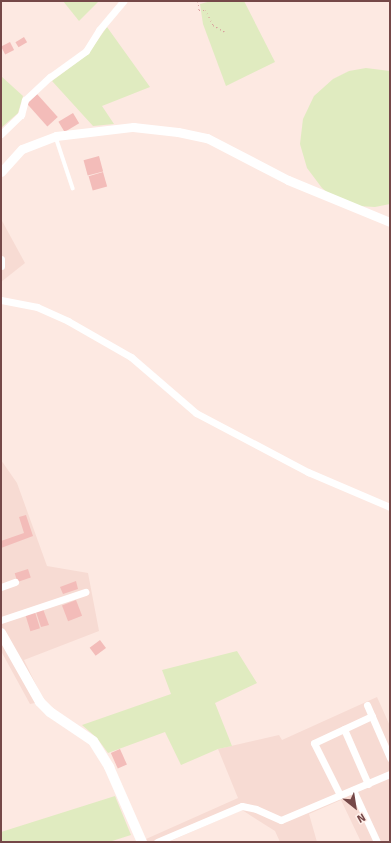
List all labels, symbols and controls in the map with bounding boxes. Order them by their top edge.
north arrow [335,787,375,827]
text: N [355,810,368,825]

